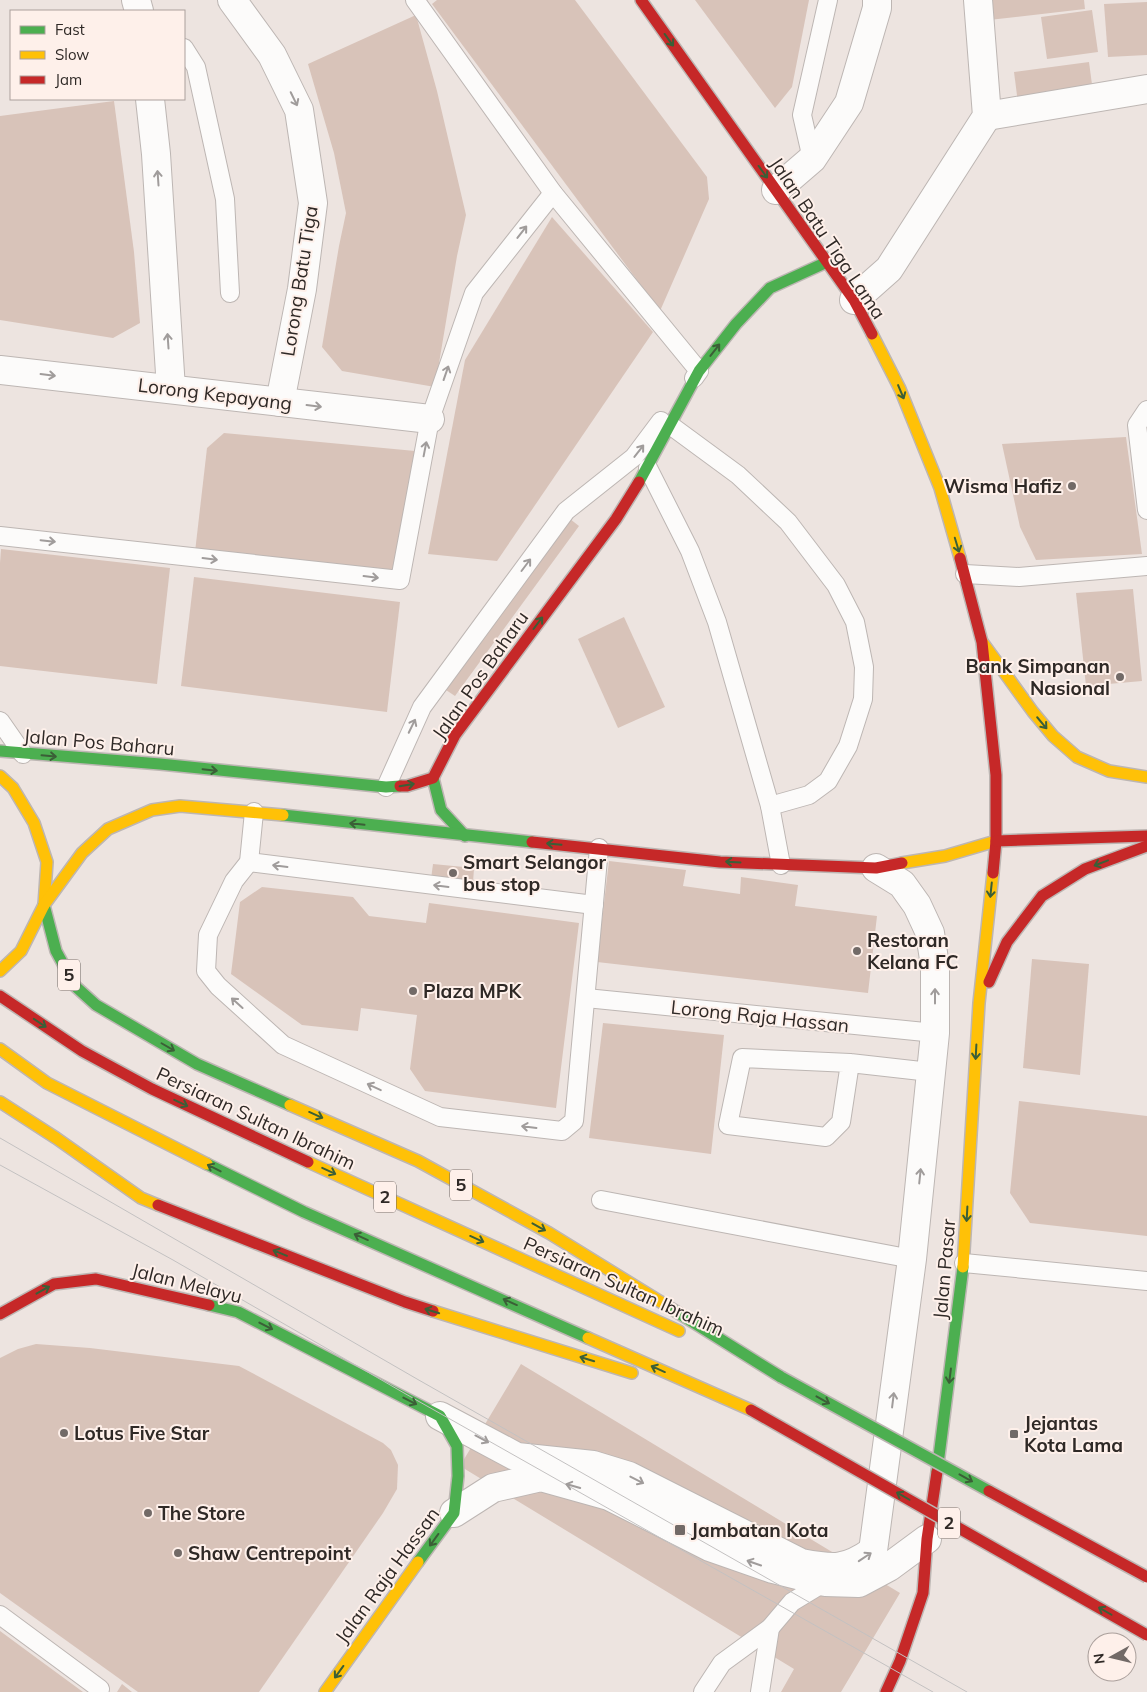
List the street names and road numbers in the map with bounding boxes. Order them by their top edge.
street label: Jalan Batu Tiga Lama [765,152,891,324]
street label: Lorong Batu Tiga [275,204,323,358]
street label: Lorong Kepayang [137,373,293,415]
street label: Jalan Pos Baharu [427,606,533,744]
street label: Jalan Pos Baharu [22,723,176,761]
road number: 5 [58,960,80,990]
street label: Lorong Raja Hassan [670,995,850,1037]
street label: Persiaran Sultan Ibrahim [153,1061,359,1175]
road number: 5 [450,1170,472,1200]
road number: 2 [374,1182,396,1212]
street label: Jalan Pasar [928,1218,960,1320]
street label: Persiaran Sultan Ibrahim [520,1231,728,1341]
street label: Jalan Melayu [129,1258,245,1308]
street label: Jalan Raja Hassan [330,1502,444,1648]
road number: 2 [938,1508,960,1539]

